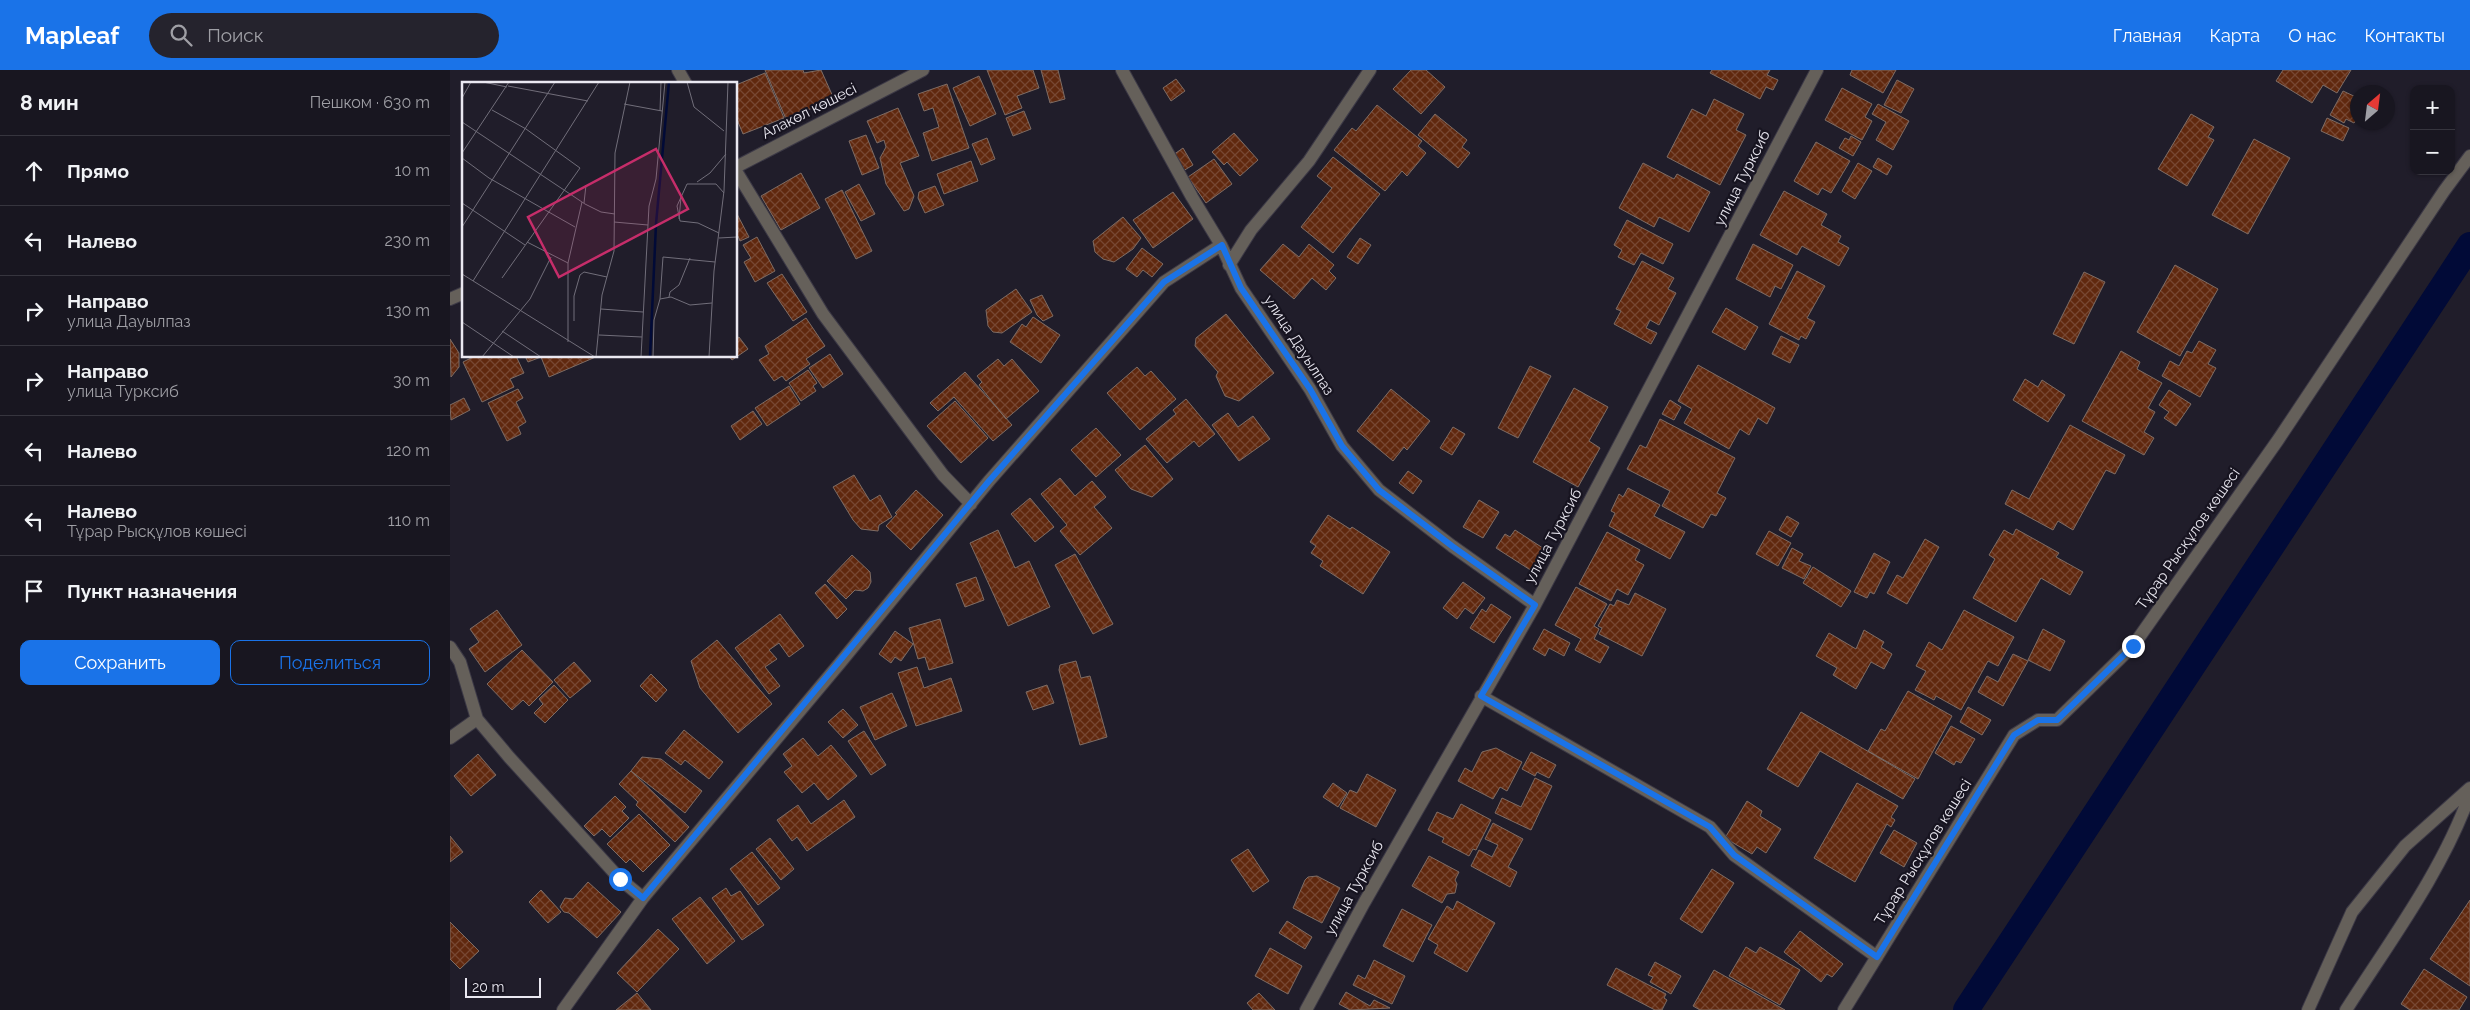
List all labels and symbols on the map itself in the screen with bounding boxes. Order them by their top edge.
street label: Алакөл көшесі [759,79,859,143]
inset map [462,82,738,358]
north arrow [2350,85,2395,130]
street label: улица Турксиб [1710,127,1774,229]
street label: улица Дауылпаз [1260,292,1338,399]
street label: Тұрар Рысқұлов көшесі [2132,465,2244,613]
street label: улица Турксиб [1520,486,1586,586]
route end [2122,635,2145,658]
street label: Тұрар Рысқұлов көшесі [1871,776,1975,928]
street label: улица Турксиб [1321,838,1387,938]
route start [609,868,632,891]
scale bar [465,975,541,998]

